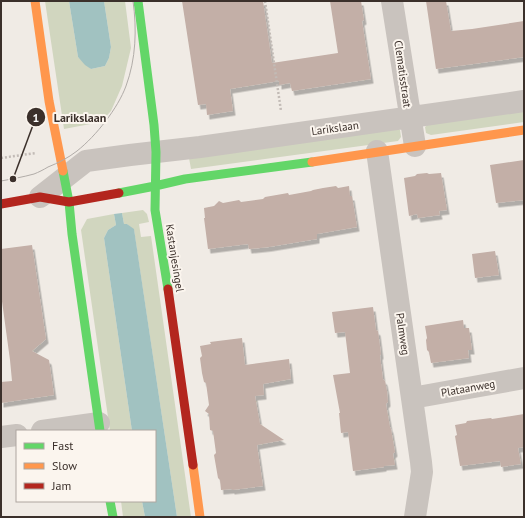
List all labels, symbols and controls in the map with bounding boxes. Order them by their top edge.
street label: Clematisstraat [391,40,415,109]
callout: Larikslaan [26,105,114,129]
text: 1 [33,110,39,125]
text: Larikslaan [54,110,106,125]
street label: Larikslaan [310,118,360,138]
street label: Kastanjesingel [163,223,187,294]
street label: Palmweg [393,312,413,356]
street label: Plataanweg [440,376,496,400]
legend [16,430,156,502]
text: Fast [52,438,73,453]
text: Slow [52,458,77,473]
text: Jam [51,478,71,493]

